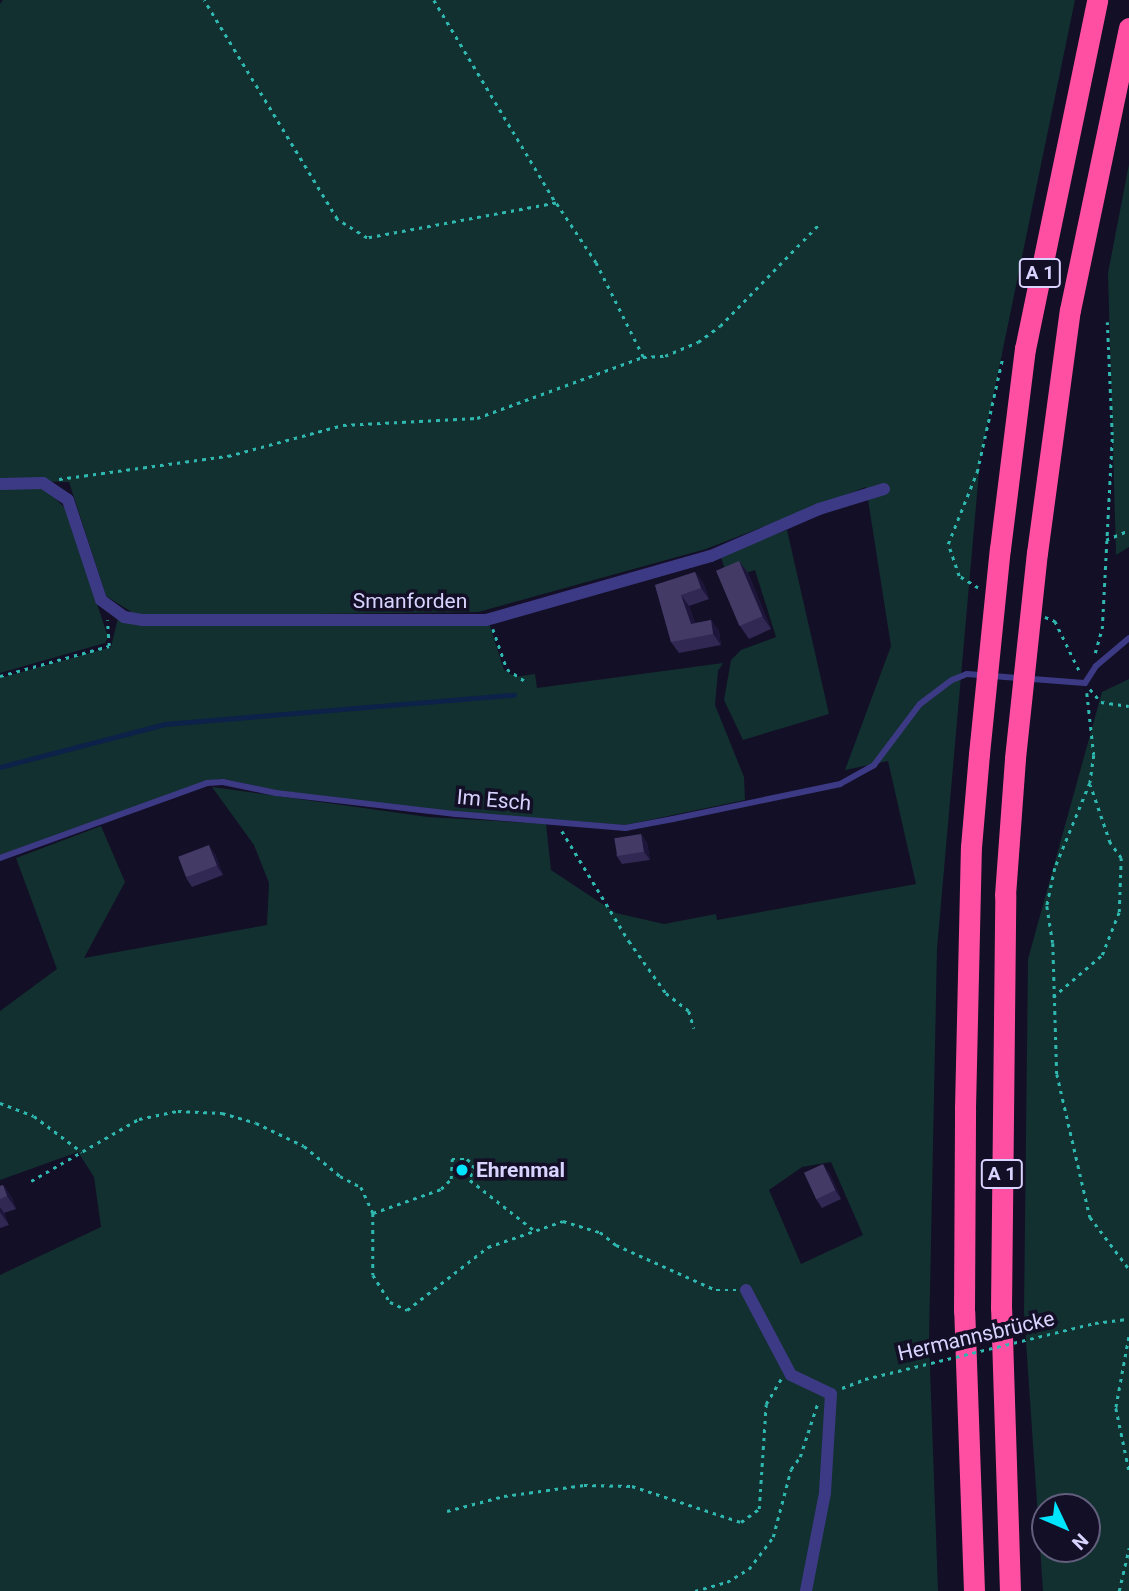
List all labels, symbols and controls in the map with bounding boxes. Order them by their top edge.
road number: A 1 [1017,258,1063,288]
street label: Smanforden [353,588,467,614]
street label: Im Esch [456,784,532,816]
place label: Ehrenmal [476,1157,565,1183]
road number: A 1 [979,1158,1025,1190]
marker: Ehrenmal [454,1162,470,1178]
street label: Hermannsbrücke [895,1306,1057,1366]
north arrow [1031,1493,1101,1563]
text: N [1067,1529,1093,1554]

